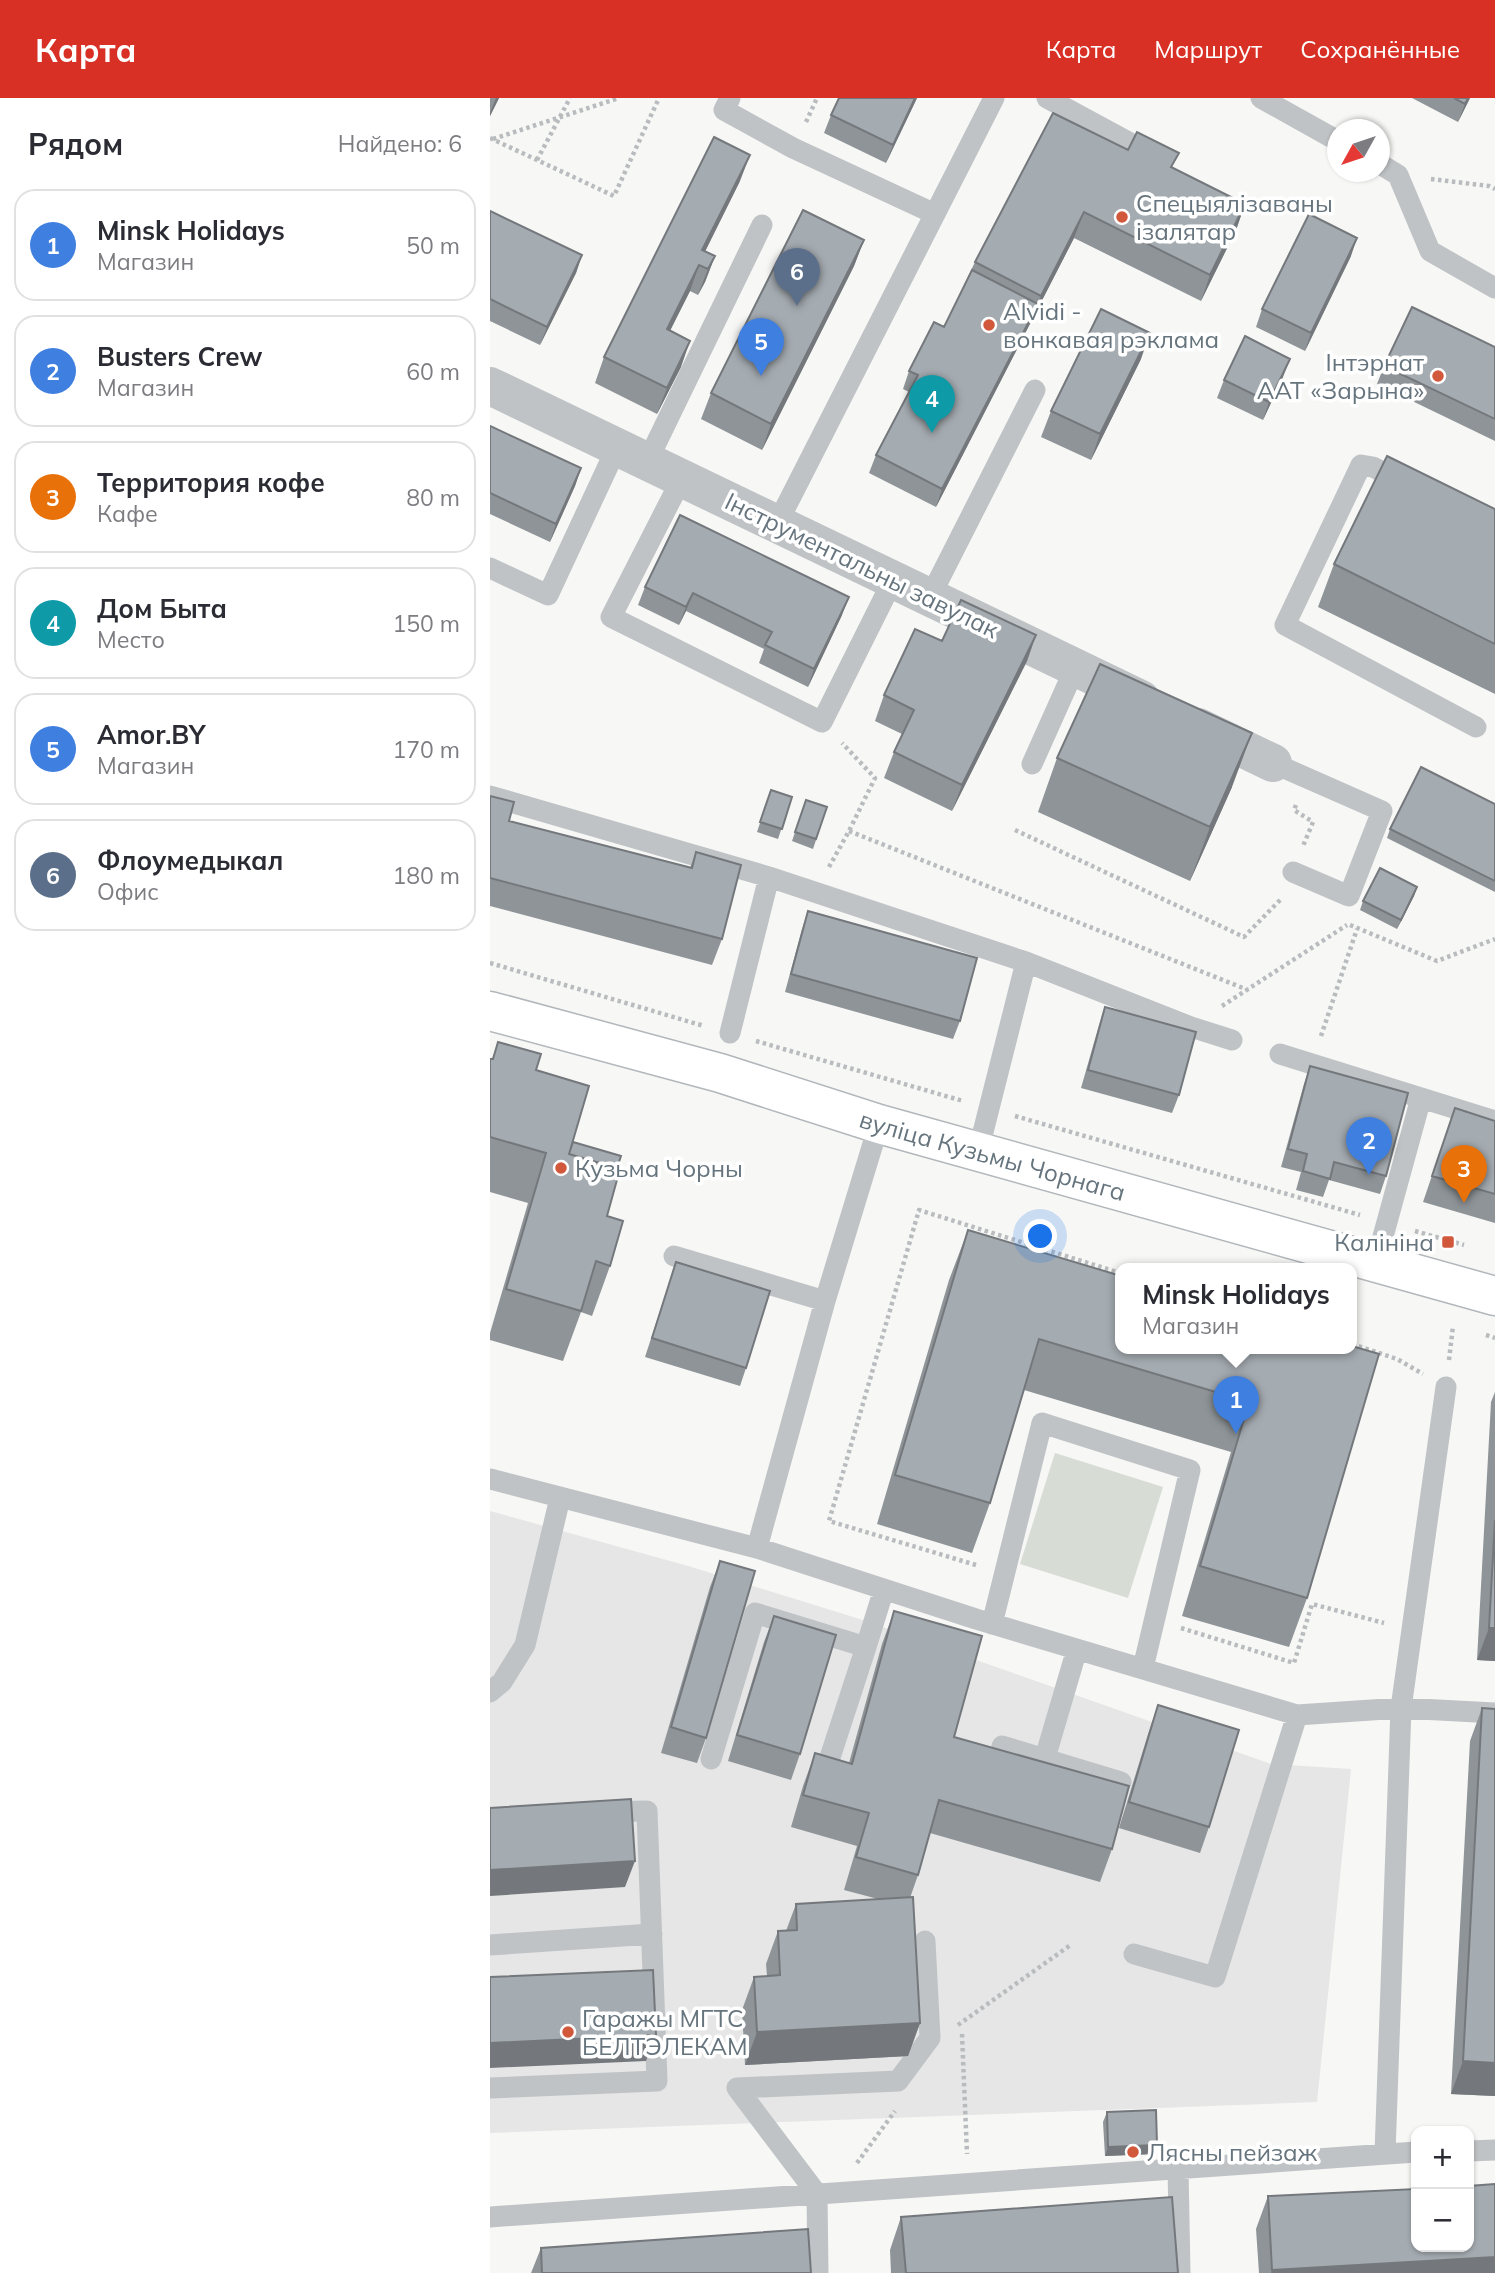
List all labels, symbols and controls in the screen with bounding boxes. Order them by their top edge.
text: Карта [35,29,137,70]
text: Карта [1046,34,1116,64]
text: Маршрут [1154,34,1262,64]
text: Сохранённые [1300,34,1460,64]
north arrow [1327,119,1390,182]
text: Рядом [28,125,123,163]
text: Найдено: 6 [338,129,462,158]
place label: Спецыялізаваны ізалятар [1136,188,1333,246]
marker: Спецыялізаваны ізалятар [1114,209,1130,225]
text: Minsk Holidays [97,214,285,247]
text: 1 [46,231,60,260]
text: 50 m [406,231,460,260]
text: Магазин [97,247,194,276]
pin: 6 [774,248,820,306]
place label: Alvidi - вонкавая рэклама [1003,296,1219,354]
marker: Alvidi - вонкавая рэклама [981,317,997,333]
pin: 5 [738,318,784,376]
text: Busters Crew [97,340,262,373]
place label: Інтэрнат ААТ «Зарына» [1257,347,1424,405]
text: 2 [46,357,60,386]
text: 60 m [406,357,460,386]
marker: Інтэрнат ААТ «Зарына» [1430,368,1446,384]
text: Магазин [97,373,194,402]
pin: 4 [909,375,955,433]
text: Территория кофе [97,466,325,499]
text: 3 [46,483,60,512]
text: 80 m [406,483,460,512]
street label: Інструментальны завулак [720,486,1004,644]
text: Кафе [97,499,158,528]
text: Дом Быта [97,592,227,625]
text: 4 [46,609,60,638]
text: 150 m [392,609,460,638]
text: Место [97,625,165,654]
text: Amor.BY [97,718,205,751]
text: 5 [46,735,60,764]
text: 170 m [392,735,460,764]
text: Магазин [97,751,194,780]
text: Флоумедыкал [97,844,283,877]
text: 6 [46,861,60,890]
text: 180 m [392,861,460,890]
text: Офис [97,877,159,906]
street label: вуліца Кузьмы Чорнага [856,1104,1129,1207]
pin: 2 [1346,1117,1392,1175]
pin: 3 [1441,1145,1487,1203]
place label: Кузьма Чорны [575,1153,743,1183]
marker: Кузьма Чорны [553,1160,569,1176]
your location [1023,1219,1057,1253]
place label: Калініна [1334,1227,1434,1257]
marker: Калініна [1440,1234,1456,1250]
popup [1115,1263,1357,1354]
text: Minsk Holidays [1142,1278,1330,1311]
text: Магазин [1142,1311,1239,1340]
pin: 1 [1213,1376,1259,1434]
place label: Гаражы МГТС БЕЛТЭЛЕКАМ [582,2003,748,2061]
marker: Гаражы МГТС БЕЛТЭЛЕКАМ [560,2024,576,2040]
map controls [1411,2126,1474,2252]
button: + [1411,2126,1474,2189]
place label: Лясны пейзаж [1147,2137,1318,2167]
marker: Лясны пейзаж [1125,2144,1141,2160]
button: − [1411,2189,1474,2252]

